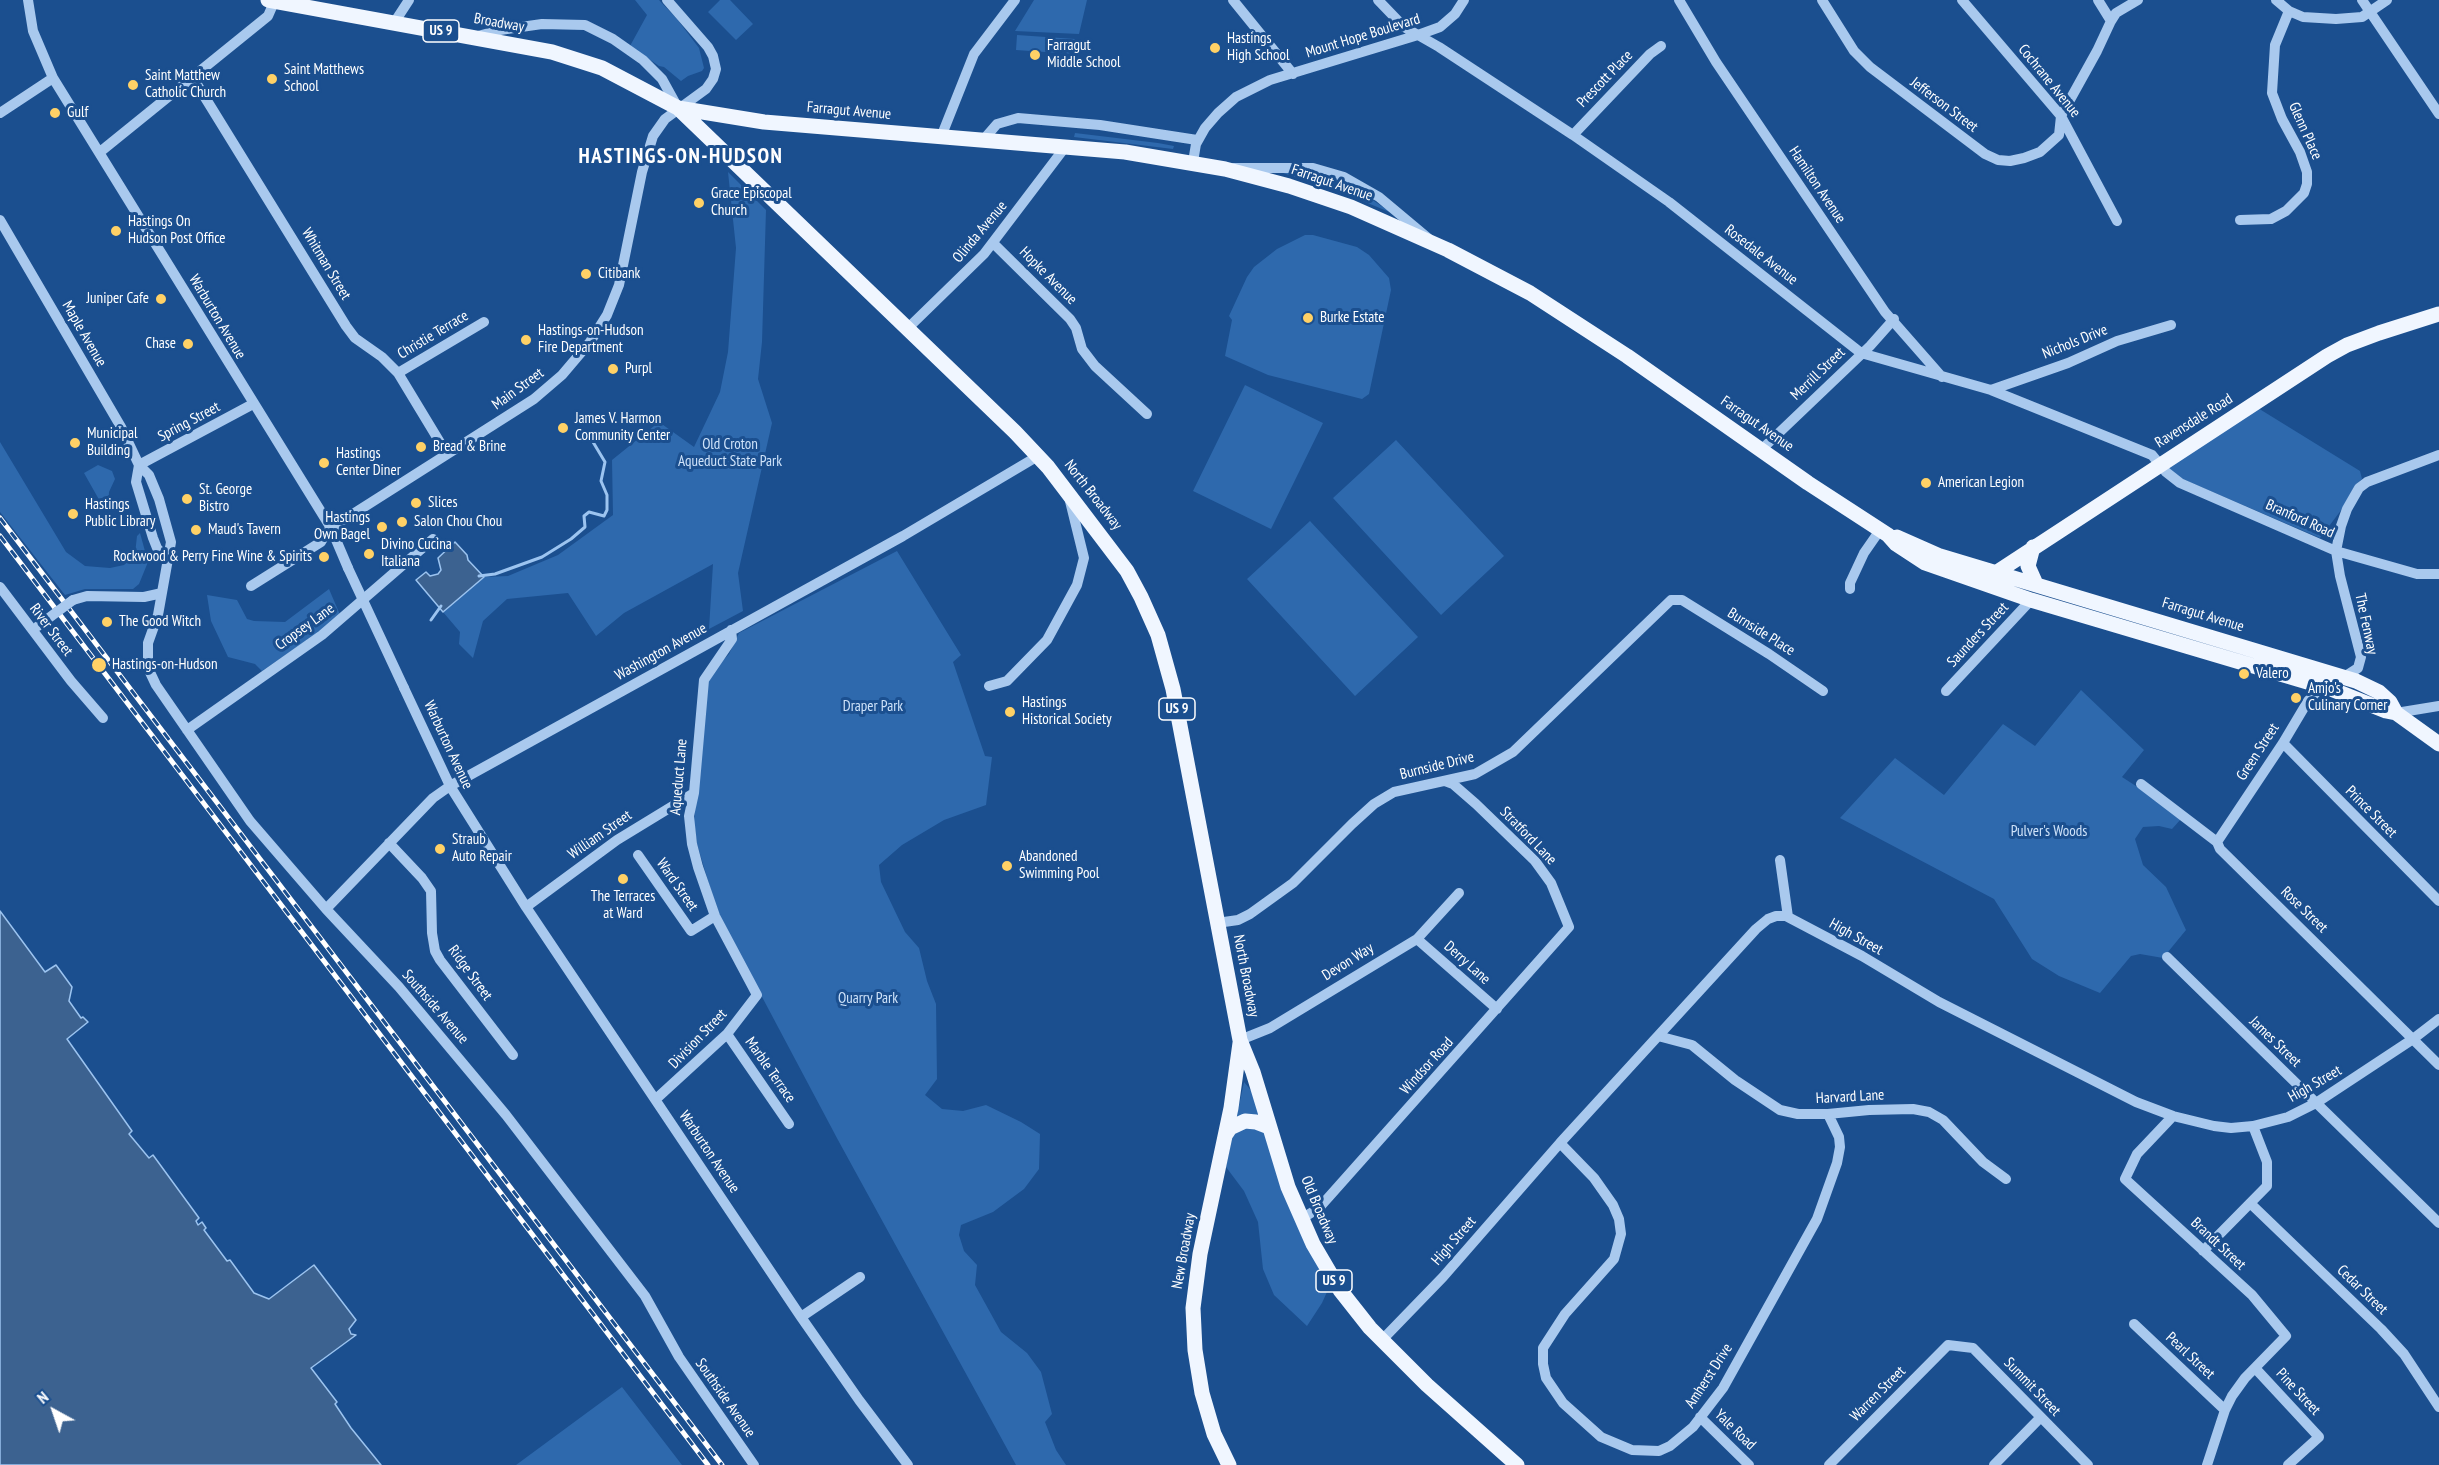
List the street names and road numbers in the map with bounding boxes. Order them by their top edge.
street label: Broadway [473,10,525,36]
street label: Mount Hope Boulevard [1304,10,1422,62]
road number: US 9 [423,20,459,42]
street label: Cochrane Avenue [2014,41,2084,121]
street label: Prescott Place [1573,47,1637,111]
street label: Jefferson Street [1907,74,1981,136]
street label: Farragut Avenue [806,98,892,124]
street label: Glenn Place [2284,99,2326,163]
street label: Hamilton Avenue [1785,143,1849,227]
street label: Farragut Avenue [1289,161,1375,205]
street label: Olinda Avenue [949,197,1011,267]
street label: Rosedale Avenue [1721,221,1801,289]
street label: Whitman Street [298,225,354,303]
street label: Hopke Avenue [1015,243,1081,309]
street label: Warburton Avenue [185,271,249,363]
street label: Maple Avenue [58,298,110,370]
street label: Christie Terrace [394,307,472,363]
street label: Nichols Drive [2040,321,2110,363]
street label: Merrill Street [1787,344,1849,404]
street label: Main Street [489,364,547,414]
street label: Ravensdale Road [2152,390,2236,452]
street label: Farragut Avenue [1717,392,1797,456]
street label: Spring Street [155,398,223,446]
street label: North Broadway [1060,457,1126,533]
street label: Branford Road [2263,496,2337,542]
street label: The Fenway [2351,592,2381,656]
street label: Farragut Avenue [2160,594,2246,636]
street label: Saunders Street [1944,599,2012,671]
street label: River Street [26,600,76,660]
street label: Cropsey Lane [272,600,338,654]
street label: Burnside Place [1724,604,1798,660]
street label: Washington Avenue [612,619,710,685]
street label: Warburton Avenue [420,698,476,792]
road number: US 9 [1159,698,1195,720]
street label: Green Street [2233,720,2283,784]
street label: Aqueduct Lane [667,738,691,816]
street label: Burnside Drive [1398,748,1476,784]
street label: Prince Street [2341,782,2401,842]
street label: Stratford Lane [1496,803,1560,869]
street label: William Street [565,807,635,863]
street label: Ward Street [652,855,702,915]
street label: Rose Street [2277,883,2331,937]
street label: High Street [1826,915,1886,959]
street label: North Broadway [1229,933,1263,1019]
street label: Derry Lane [1440,938,1494,988]
street label: Devon Way [1319,939,1377,985]
street label: Ridge Street [444,942,496,1004]
street label: Southside Avenue [398,966,472,1048]
street label: Division Street [665,1005,731,1073]
street label: James Street [2245,1013,2305,1071]
street label: Marble Terrace [741,1034,799,1106]
street label: Windsor Road [1397,1034,1457,1098]
street label: High Street [2285,1062,2345,1106]
street label: Harvard Lane [1815,1086,1885,1108]
street label: Warburton Avenue [675,1107,743,1197]
street label: Old Broadway [1297,1173,1341,1247]
street label: New Broadway [1168,1212,1200,1290]
street label: High Street [1428,1213,1480,1269]
street label: Brandt Street [2187,1214,2249,1274]
street label: Cedar Street [2333,1261,2391,1319]
road number: US 9 [1316,1270,1352,1292]
street label: Pearl Street [2162,1329,2218,1383]
street label: Amherst Drive [1681,1340,1737,1412]
street label: Summit Street [2000,1354,2064,1420]
street label: Southside Avenue [691,1355,759,1441]
street label: Warren Street [1847,1363,1909,1425]
street label: Pine Street [2272,1365,2324,1419]
street label: Yale Road [1711,1406,1759,1454]

